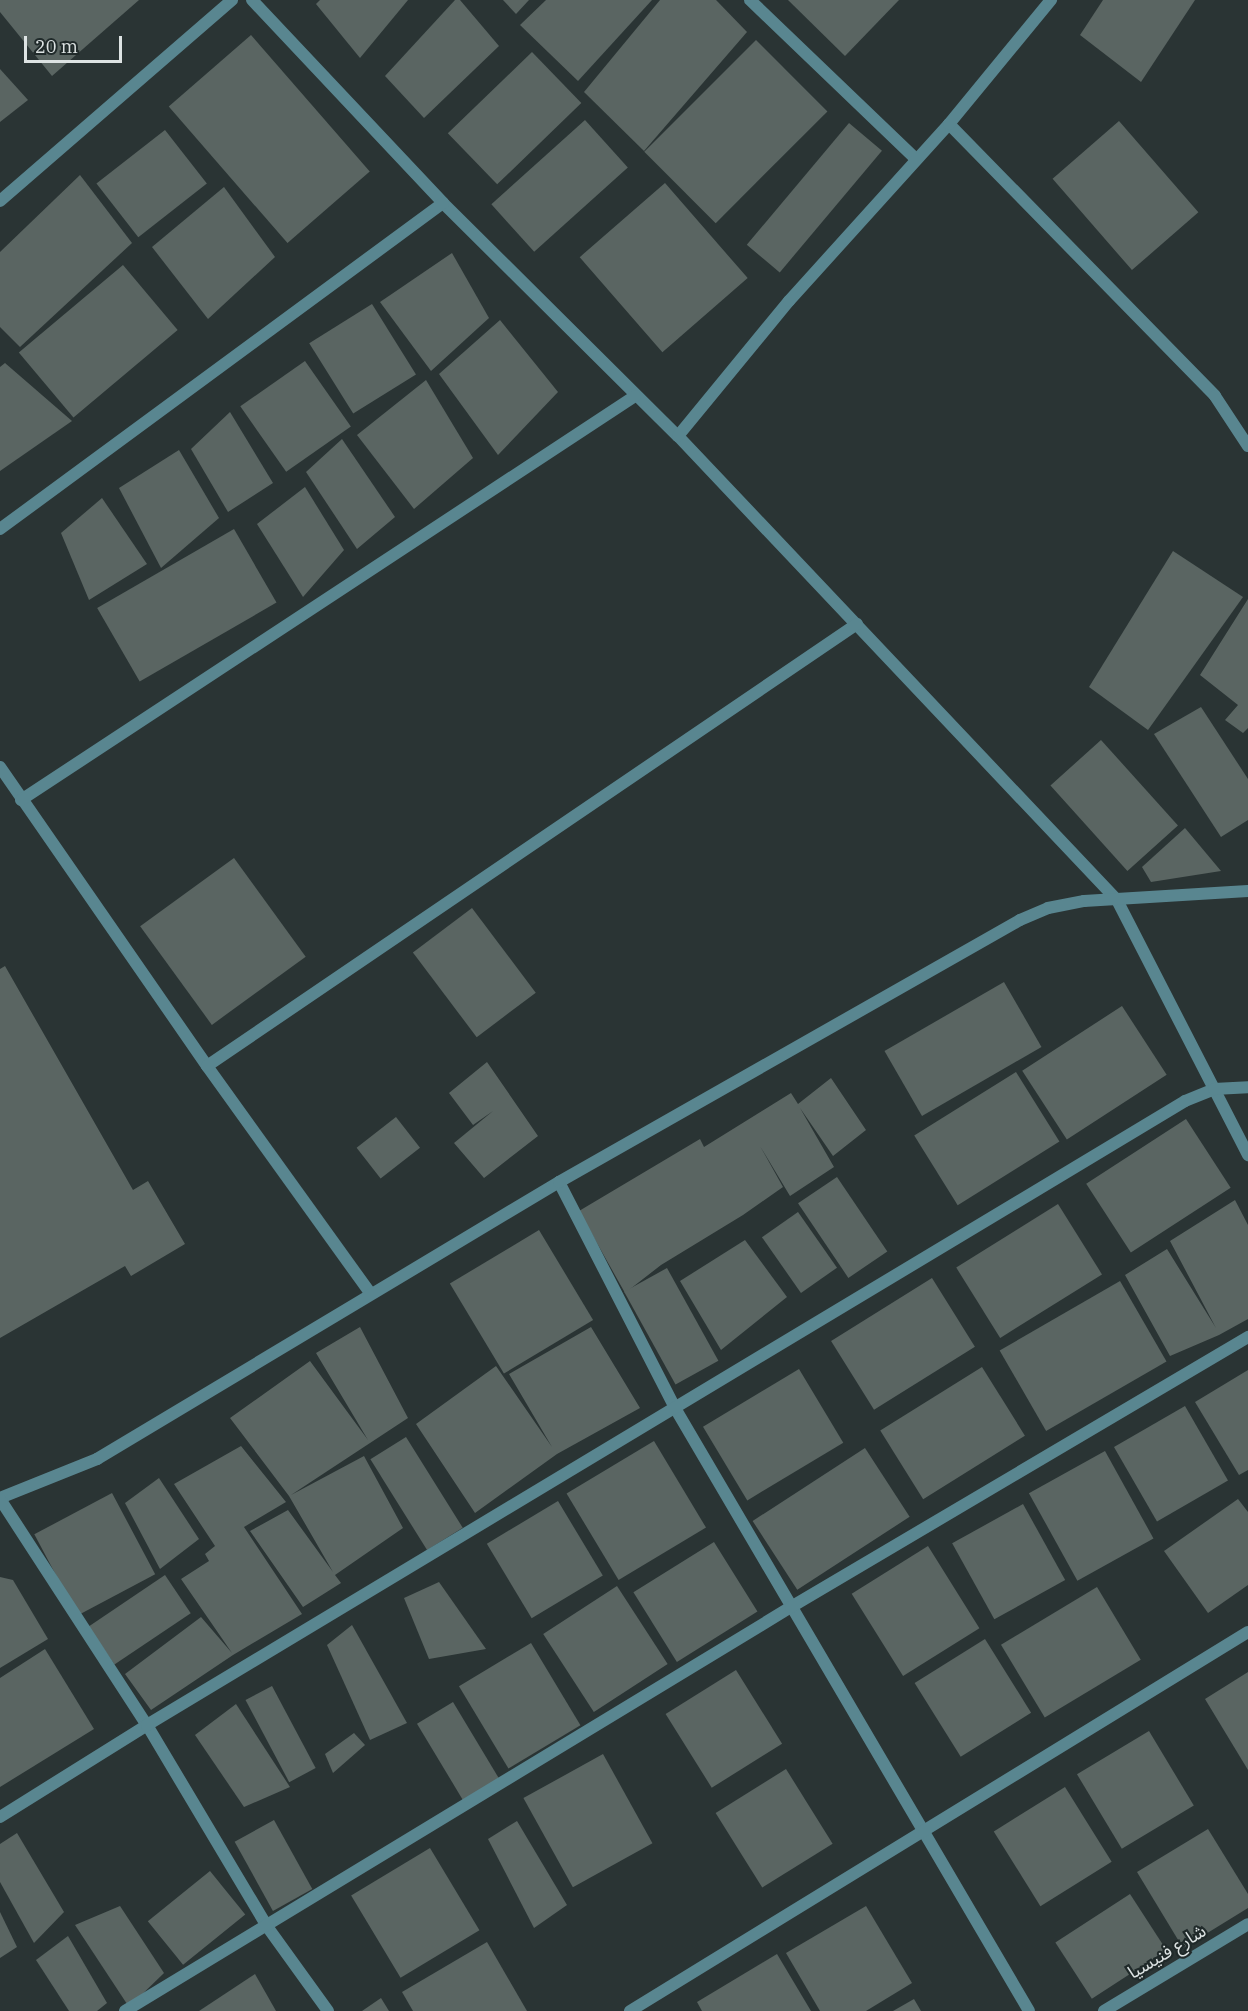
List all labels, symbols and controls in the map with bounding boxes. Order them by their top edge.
scale bar [27,24,124,62]
text: 20 m [35,35,78,58]
street label: شارع فنيسيا [1124,1920,1210,1984]

